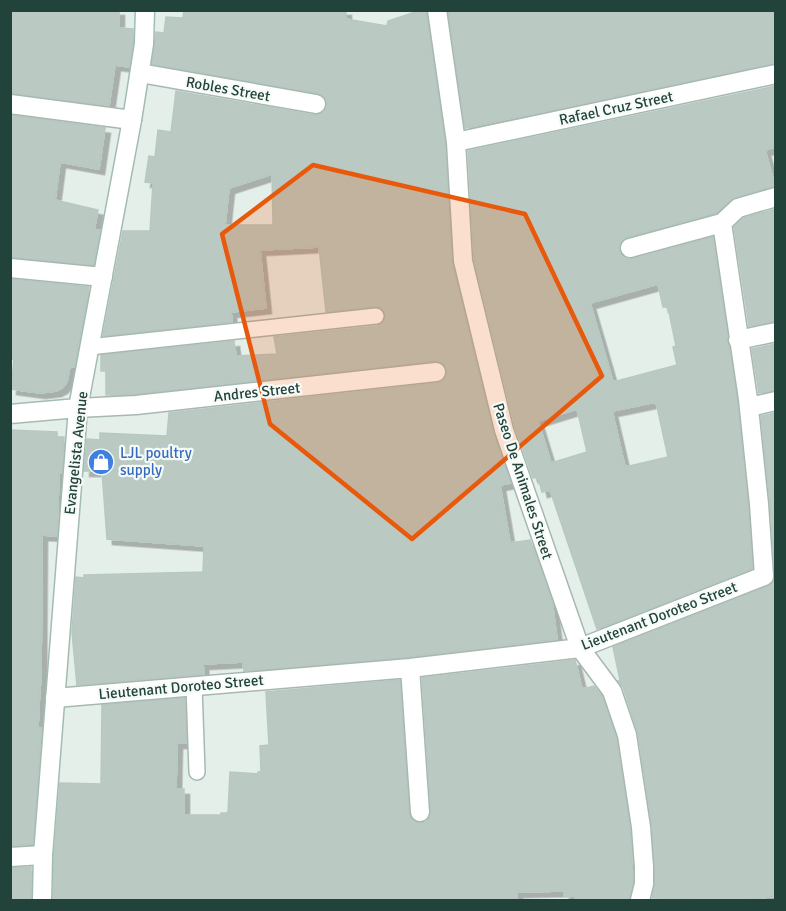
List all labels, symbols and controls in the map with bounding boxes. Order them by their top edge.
street label: Robles Street [184,73,272,105]
street label: Rafael Cruz Street [557,87,675,129]
street label: Andres Street [213,379,301,405]
street label: Evangelista Avenue [61,390,91,516]
street label: Paseo De Animales Street [489,401,557,561]
place label: LJL poultry supply [120,444,192,479]
shop icon: LJL poultry supply [86,447,116,477]
street label: Lieutenant Doroteo Street [578,578,740,654]
street label: Lieutenant Doroteo Street [98,671,264,703]

